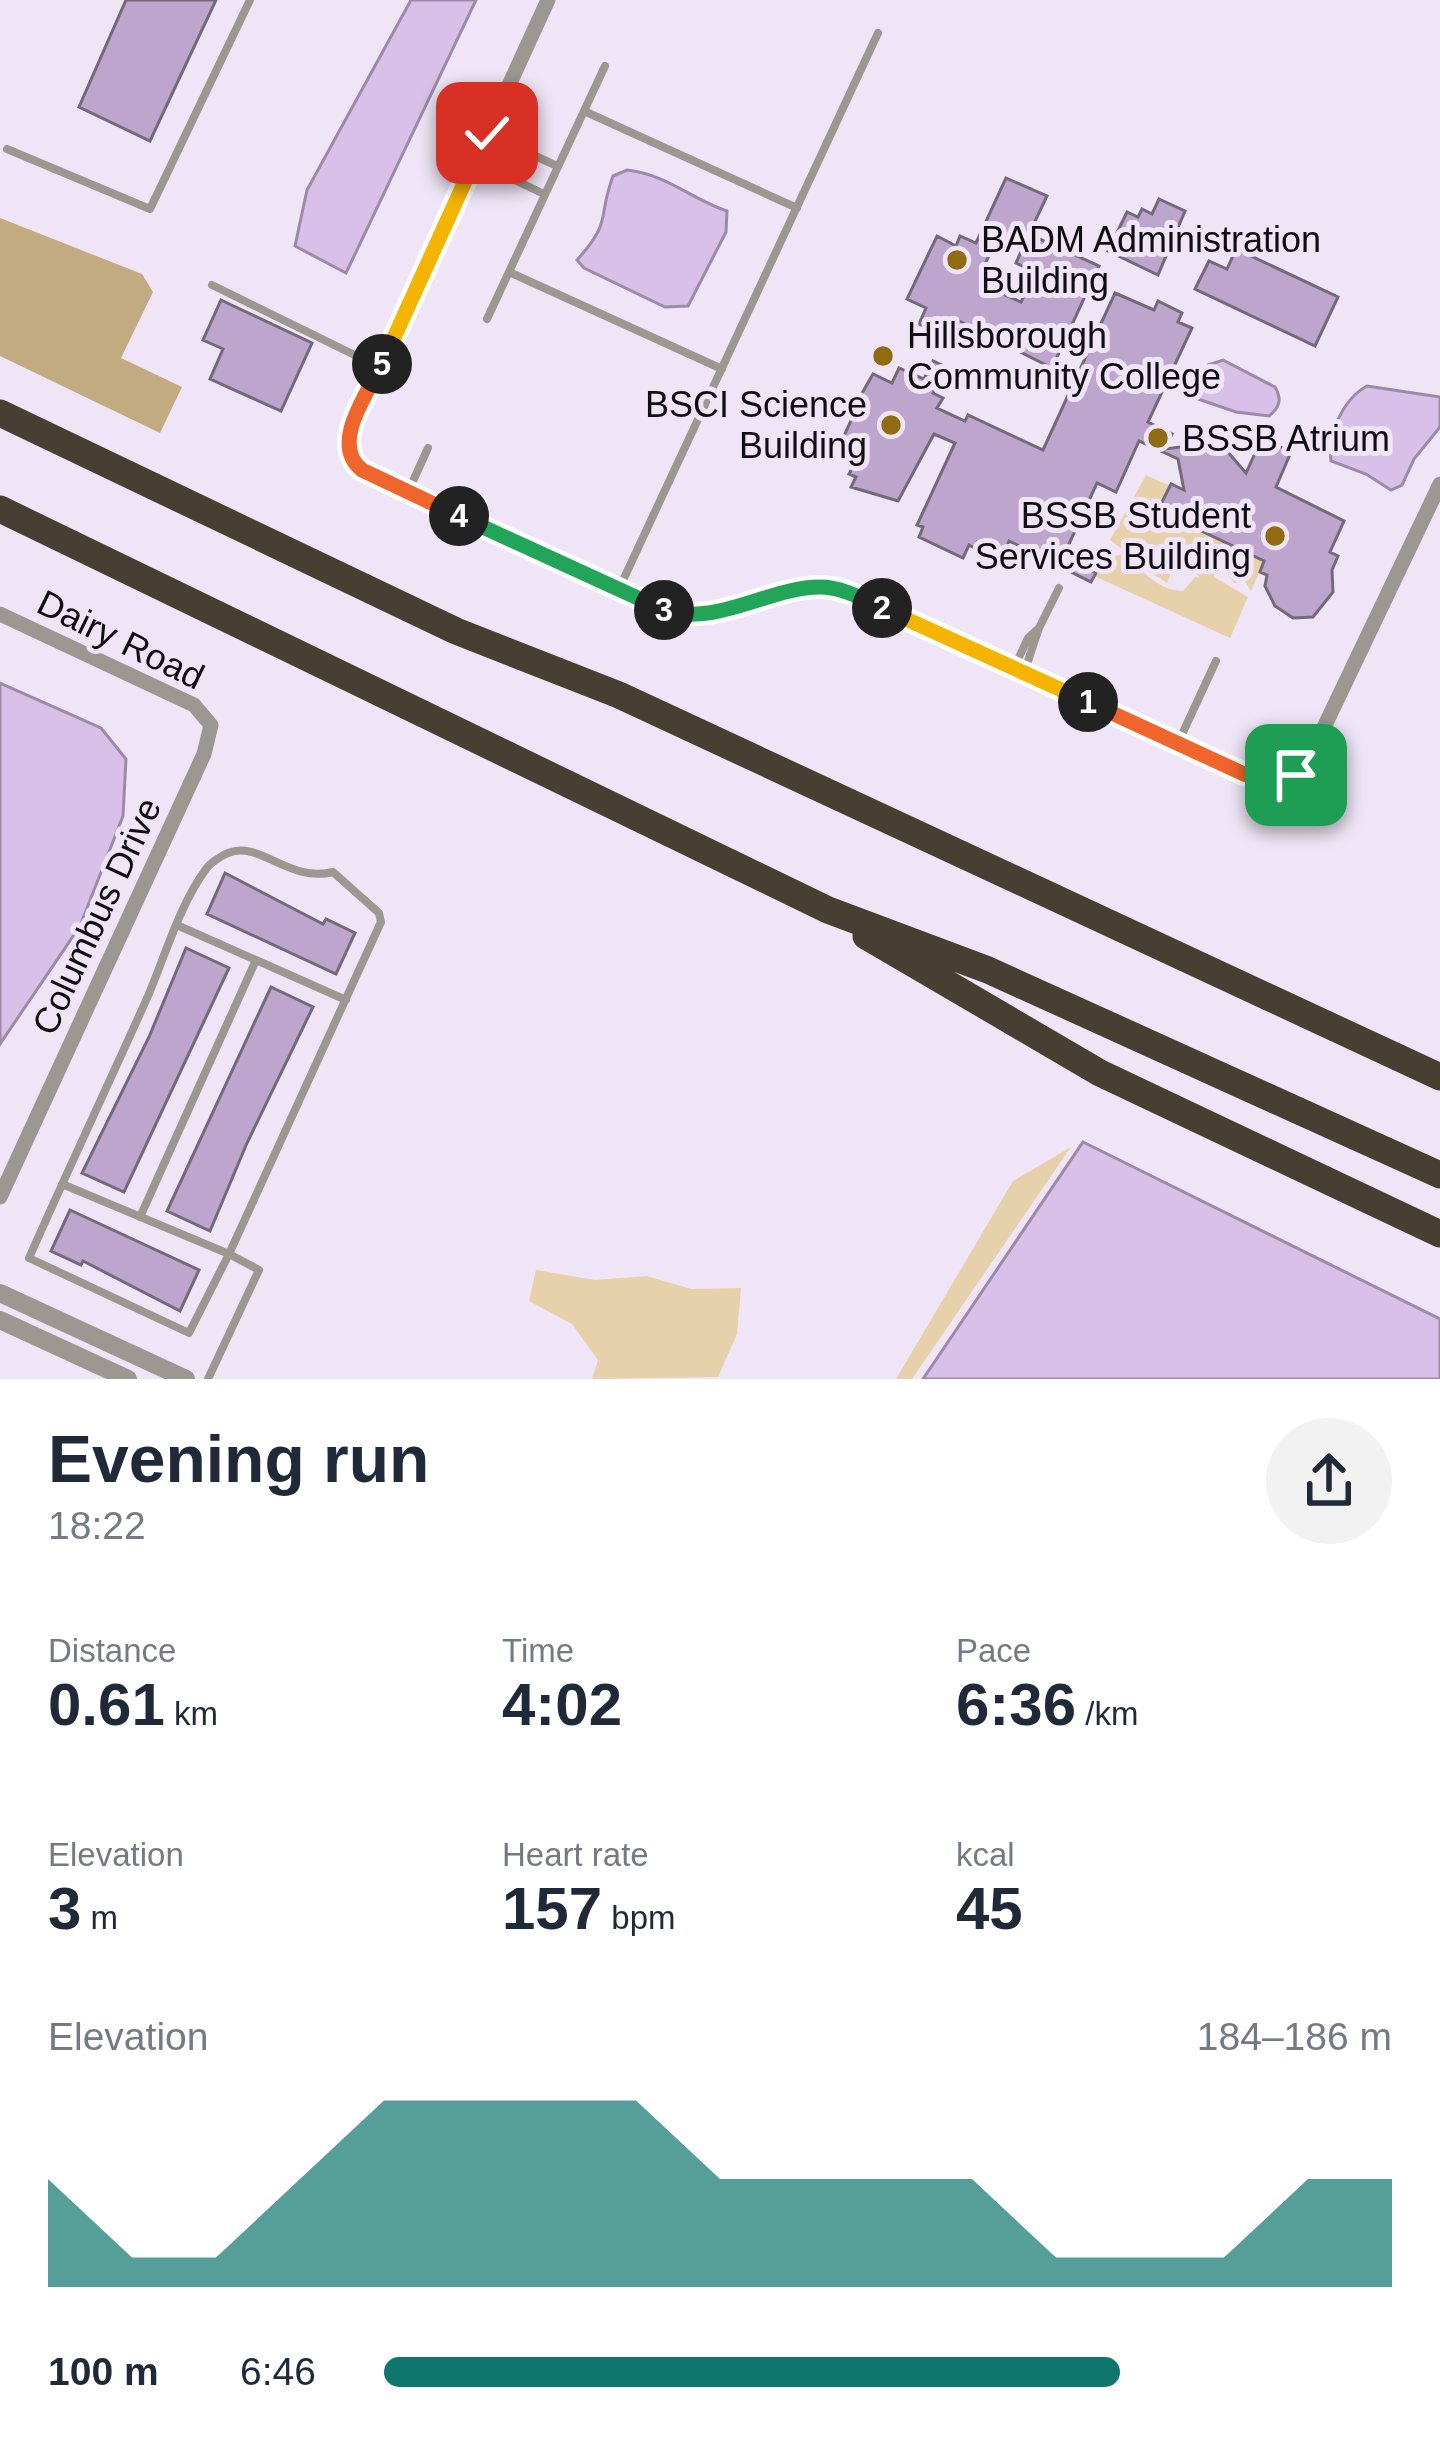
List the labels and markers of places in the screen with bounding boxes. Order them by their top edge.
pin [436,82,538,184]
place label: BADM Administration Building [981,219,1321,301]
marker: BADM Administration Building [944,247,970,273]
place label: Hillsborough Community College [907,315,1221,397]
pin: 5 [352,334,412,394]
marker: Hillsborough Community College [870,343,896,369]
place label: BSCI Science Building [645,384,867,466]
marker: BSCI Science Building [878,412,904,438]
place label: BSSB Atrium [1182,418,1390,459]
marker: BSSB Atrium [1145,425,1171,451]
pin: 4 [429,486,489,546]
place label: BSSB Student Services Building [975,495,1251,577]
marker: BSSB Student Services Building [1262,523,1288,549]
pin: 2 [852,578,912,638]
pin: 3 [634,580,694,640]
pin: 1 [1058,672,1118,732]
pin [1245,724,1347,826]

